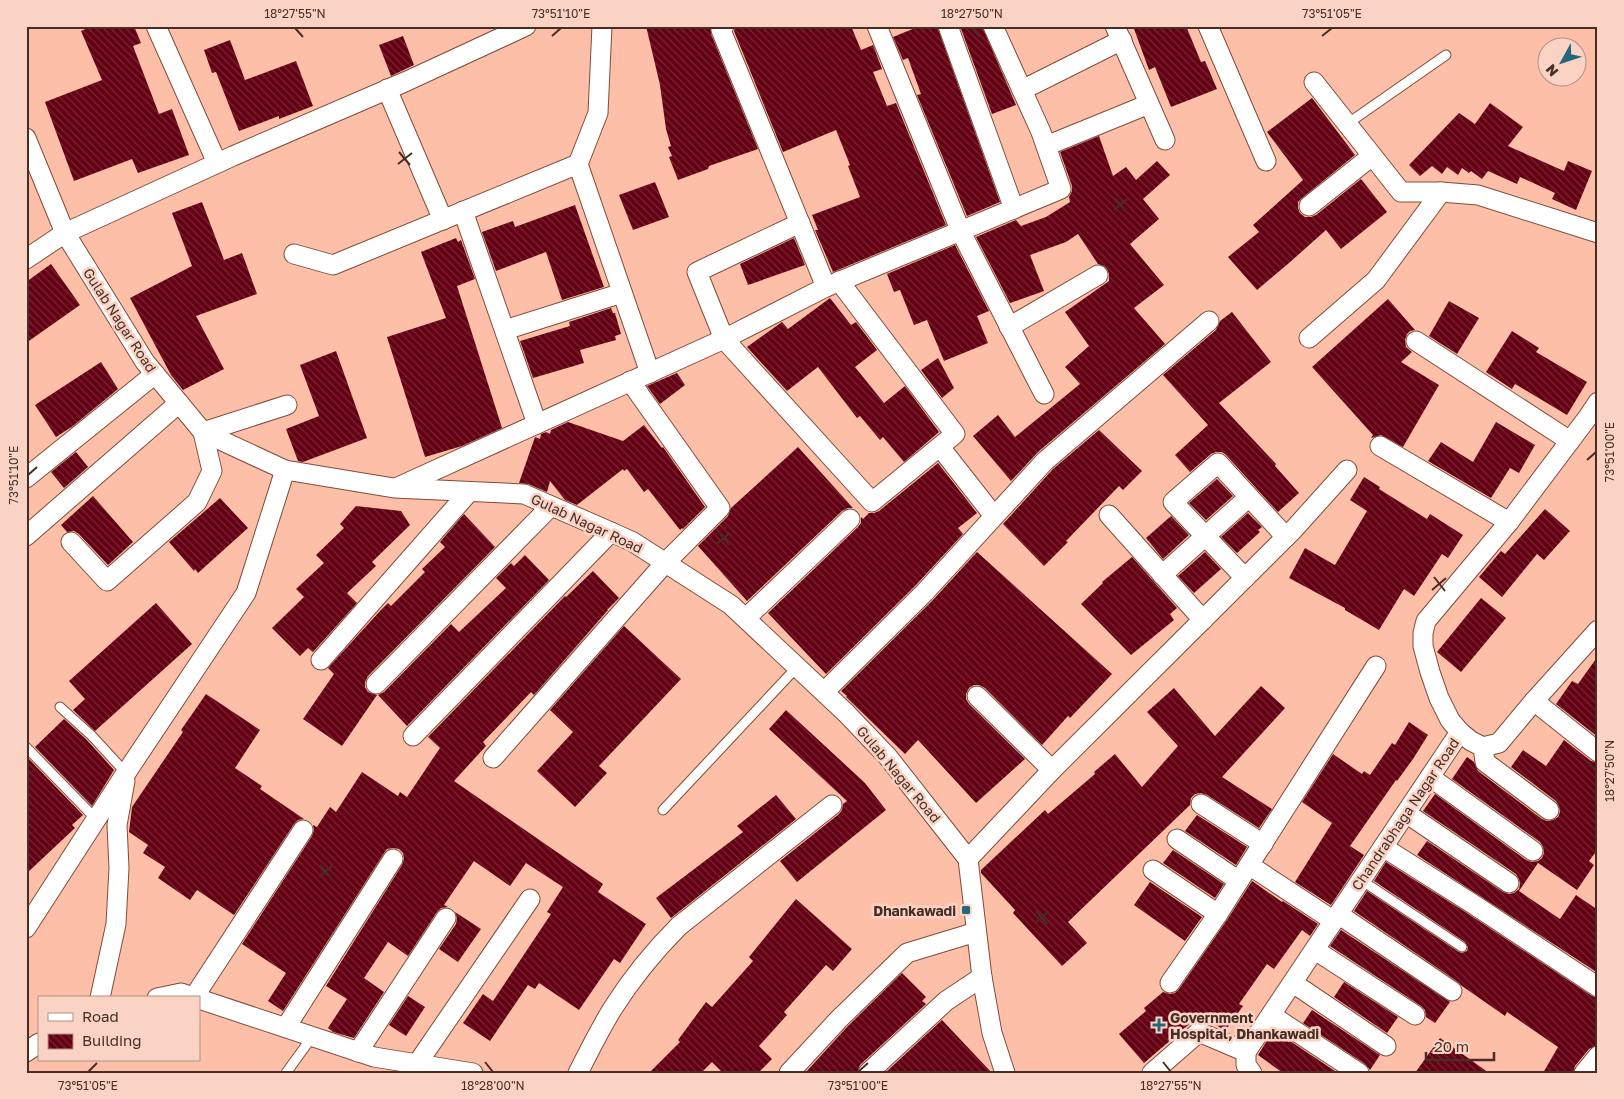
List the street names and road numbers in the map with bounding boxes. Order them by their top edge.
street label: Gulab Nagar Road [80,265,160,375]
street label: Gulab Nagar Road [528,490,646,556]
street label: Gulab Nagar Road [854,722,944,826]
street label: Chandrabhaga Nagar Road [1348,735,1462,893]

